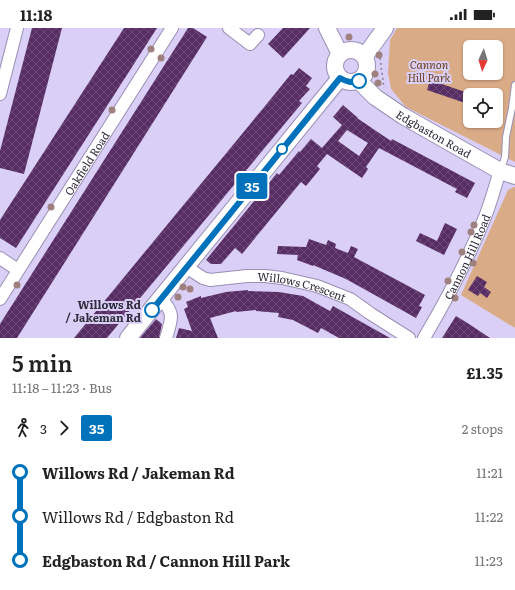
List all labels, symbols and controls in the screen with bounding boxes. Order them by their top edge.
text: 11:18 [20,3,52,26]
north arrow [463,40,503,80]
map controls [463,40,503,128]
park label: Cannon Hill Park [407,56,451,85]
unlabelled marker [351,73,367,89]
button: locate [463,88,503,128]
street label: Edgbaston Road [393,106,475,161]
street label: Oakfield Road [60,128,113,198]
unlabelled marker [276,143,288,155]
line badge: 35 [234,173,270,199]
text: 35 [244,176,260,196]
street label: Cannon Hill Road [439,211,494,302]
street label: Willows Crescent [258,268,349,305]
place label: Willows Rd / Jakeman Rd [65,296,141,325]
marker: Willows Rd / Jakeman Rd [144,302,160,318]
text: 5 min [12,346,72,379]
text: £1.35 [466,361,503,384]
text: 11:18 – 11:23 · Bus [12,378,112,397]
icon: walk [12,417,34,439]
icon: forward [53,417,75,439]
text: 35 [89,418,104,438]
text: 3 [40,419,47,438]
text: 2 stops [462,419,503,438]
text: Willows Rd / Jakeman Rd [42,461,235,484]
text: 11:21 [476,463,503,482]
text: Willows Rd / Edgbaston Rd [42,505,234,528]
text: 11:22 [475,507,503,526]
text: Edgbaston Rd / Cannon Hill Park [42,549,290,572]
text: 11:23 [475,551,503,570]

